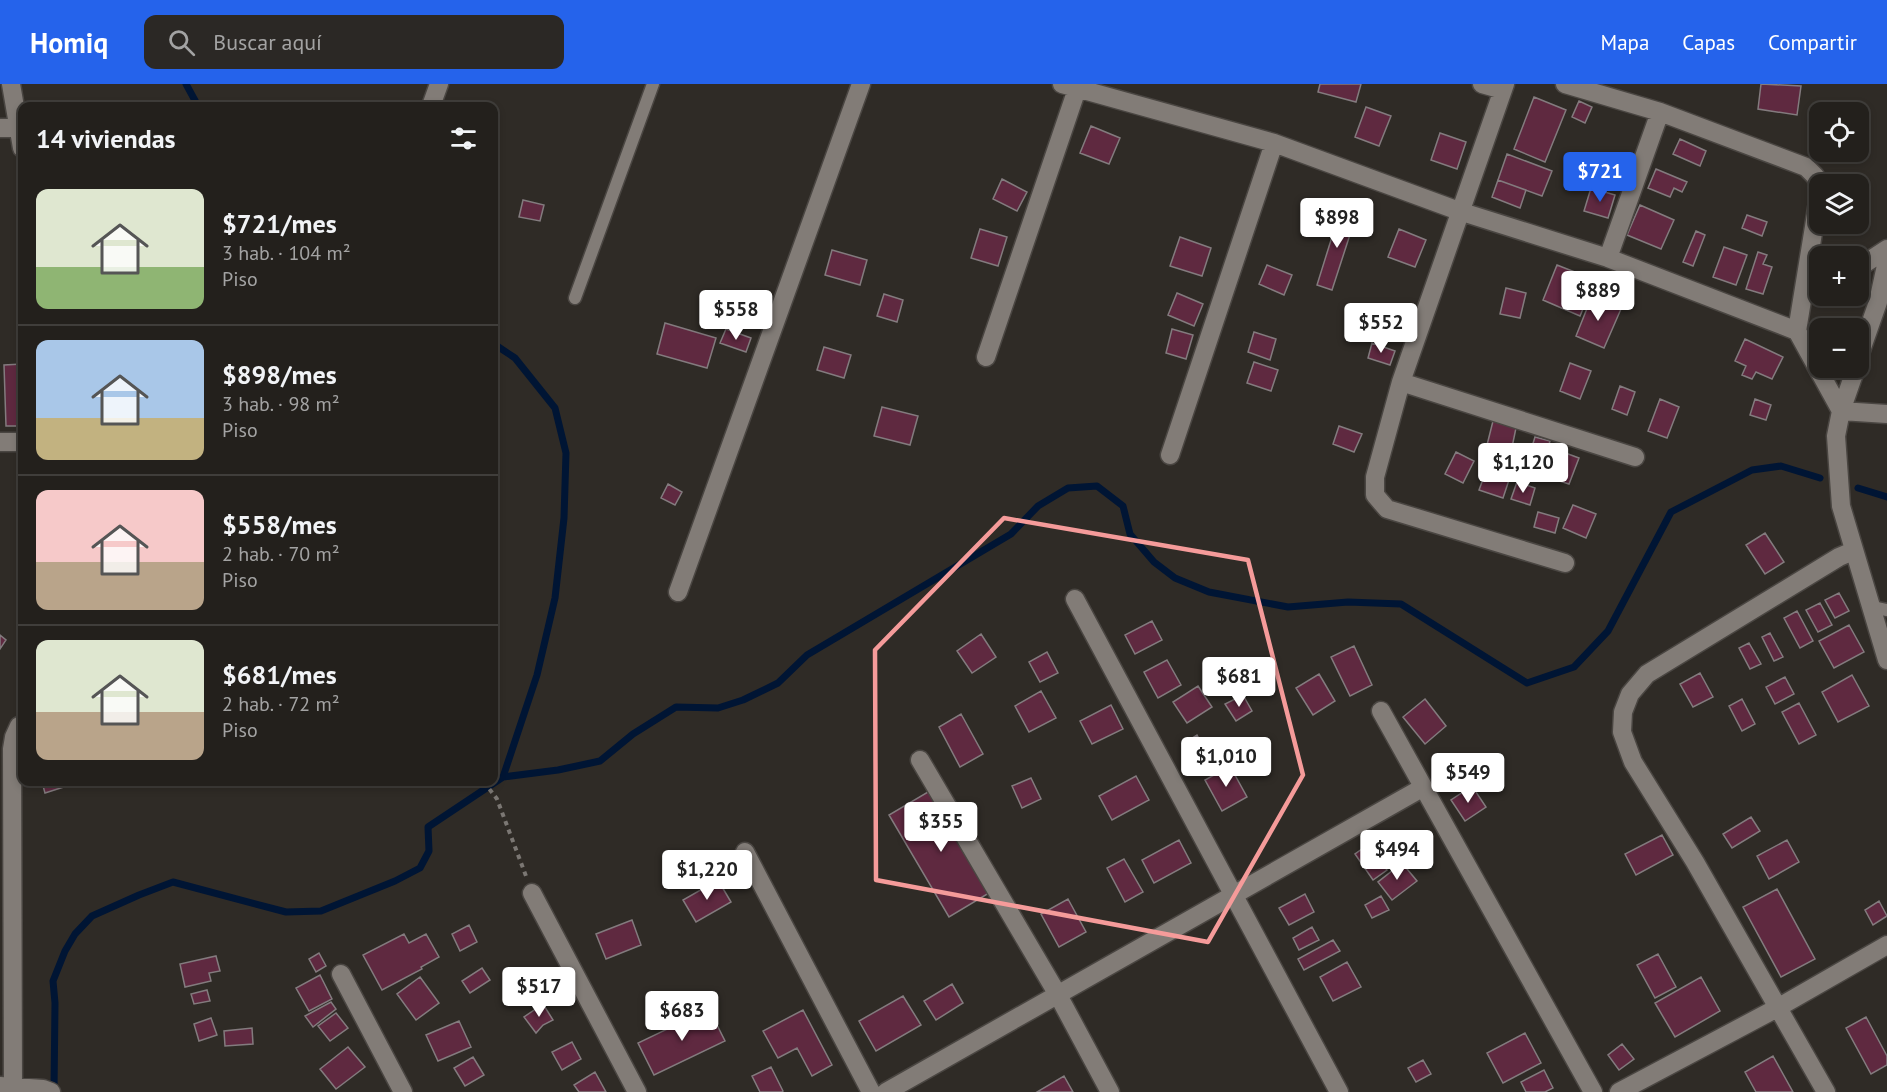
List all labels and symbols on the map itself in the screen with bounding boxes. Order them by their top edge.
pin: $721 [1564,152,1636,203]
pin: $898 [1301,198,1373,249]
pin: $889 [1562,271,1634,322]
pin: $558 [700,290,772,341]
pin: $552 [1345,303,1417,354]
pin: $1,120 [1474,443,1572,494]
pin: $681 [1203,657,1275,708]
pin: $1,010 [1177,737,1275,788]
pin: $549 [1432,753,1504,804]
pin: $355 [905,802,977,853]
pin: $494 [1361,830,1433,881]
pin: $1,220 [658,850,756,901]
pin: $517 [503,967,575,1018]
pin: $683 [646,991,718,1042]

